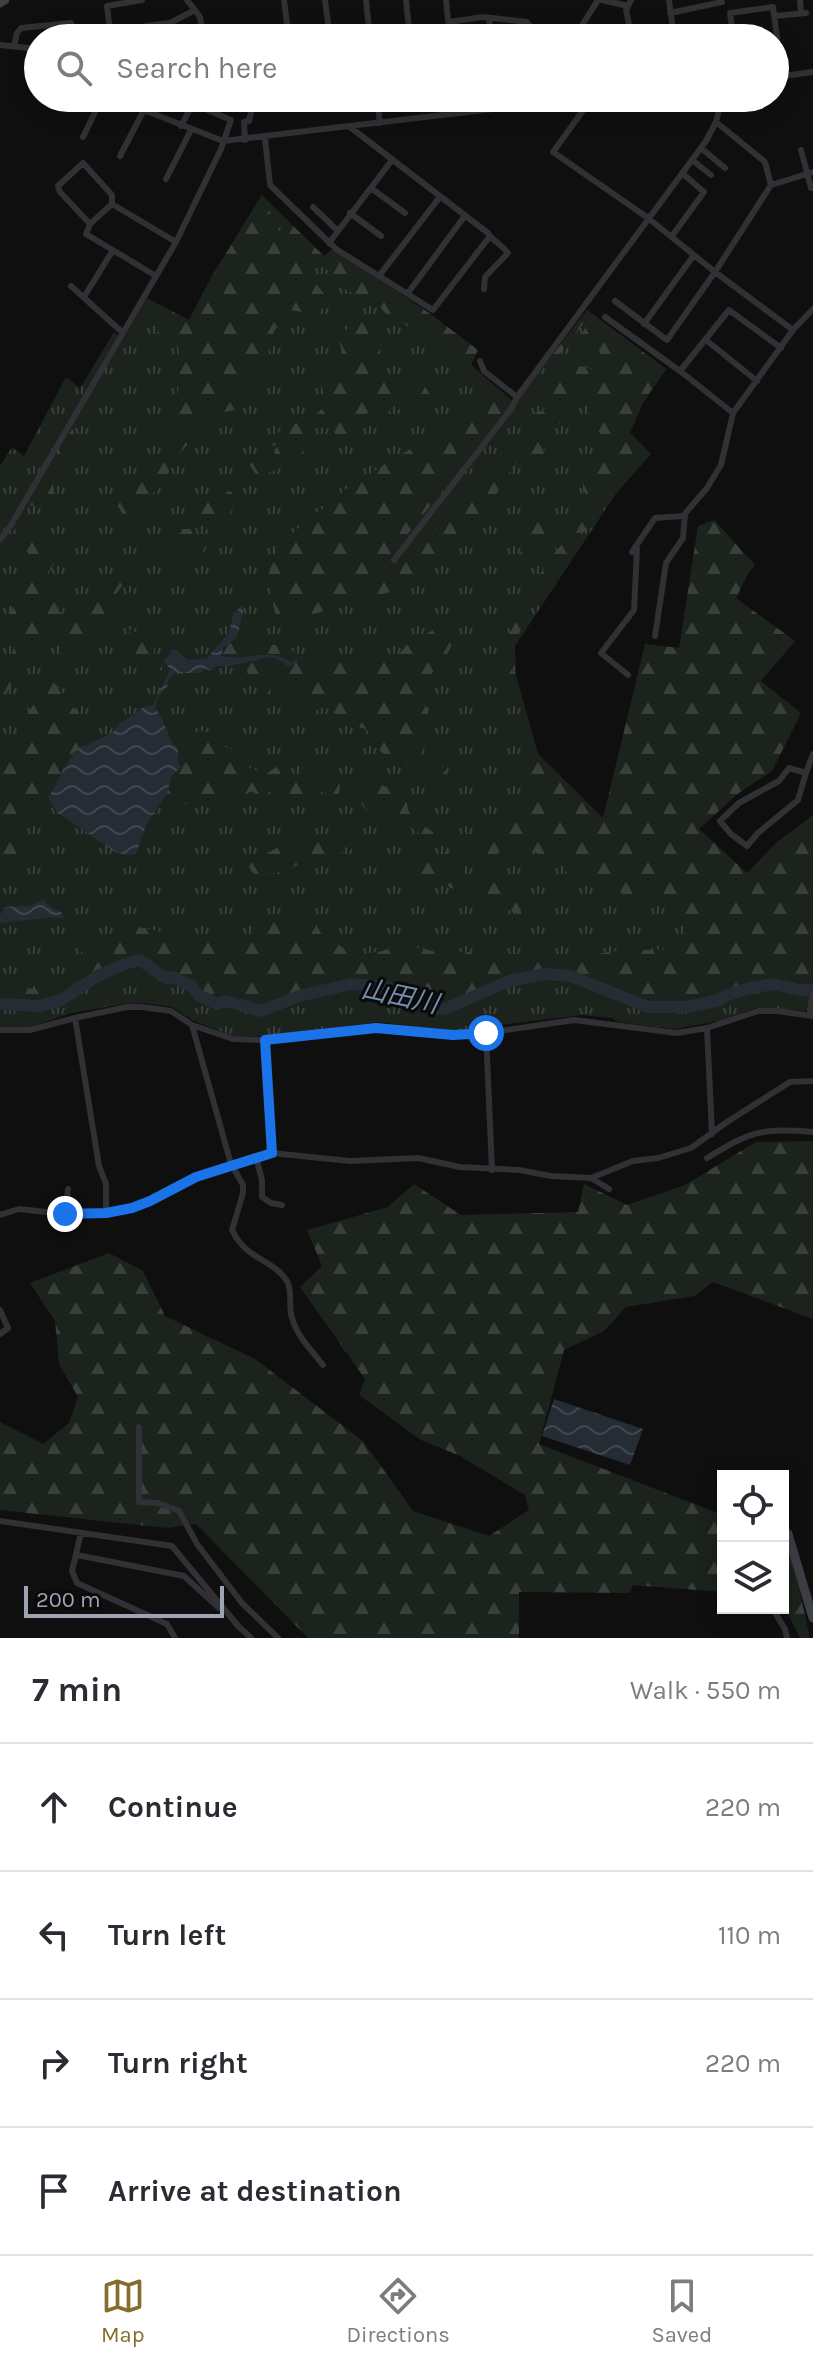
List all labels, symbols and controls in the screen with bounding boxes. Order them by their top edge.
search box [24,24,789,112]
icon: search [52,46,96,90]
text: Search here [116,50,277,86]
water label: 山田川 [359,973,444,1020]
route start [468,1015,504,1051]
route end [47,1196,83,1232]
map controls [717,1470,789,1614]
button: locate [717,1470,789,1542]
button: layers [717,1542,789,1614]
scale bar [24,1582,224,1618]
text: 200 m [36,1587,101,1613]
text: 7 min [32,1670,122,1710]
text: Walk · 550 m [630,1675,781,1706]
icon: ahead [32,1785,76,1829]
text: Continue [108,1789,238,1825]
text: 220 m [705,1792,781,1823]
icon: left [32,1913,76,1957]
text: Turn left [108,1917,226,1953]
text: 110 m [718,1920,781,1951]
icon: right [32,2041,76,2085]
text: Turn right [108,2045,248,2081]
text: 220 m [705,2048,781,2079]
icon: arrive [32,2169,76,2213]
text: Arrive at destination [108,2173,402,2209]
tab: Map [101,2274,145,2348]
tab: Directions [346,2274,450,2348]
tab: Saved [651,2274,712,2348]

